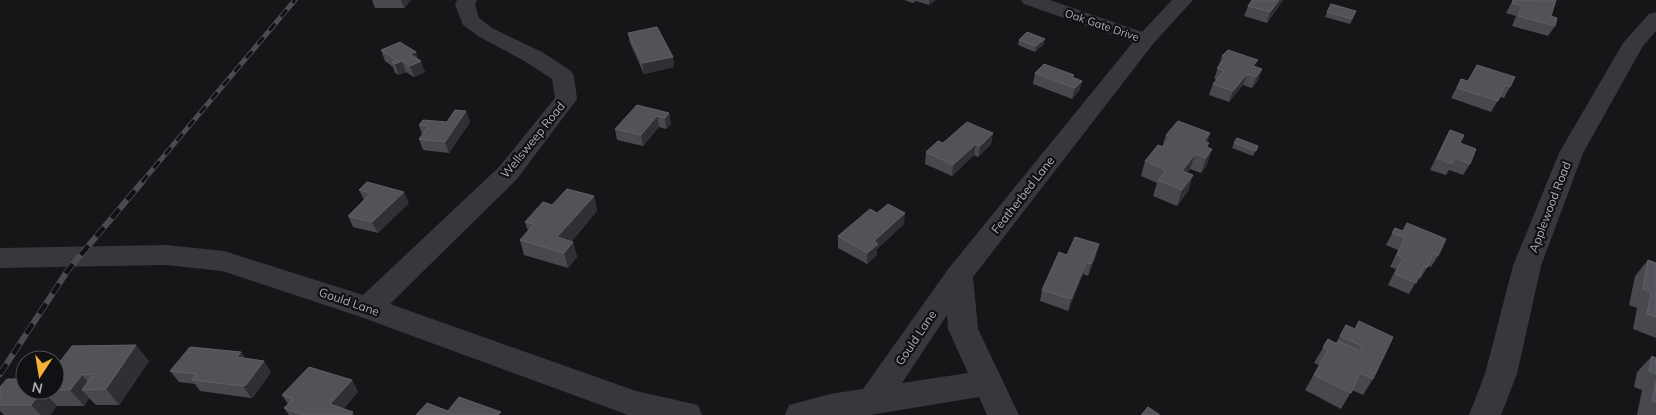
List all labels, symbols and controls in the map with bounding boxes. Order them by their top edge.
street label: Oak Gate Drive [1063,6,1141,44]
street label: Wellsweep Road [497,98,568,181]
street label: Featherbed Lane [988,153,1057,236]
street label: Applewood Road [1525,159,1574,254]
street label: Gould Lane [317,284,381,319]
street label: Gould Lane [892,307,939,368]
north arrow [15,350,65,400]
text: N [30,378,44,398]

